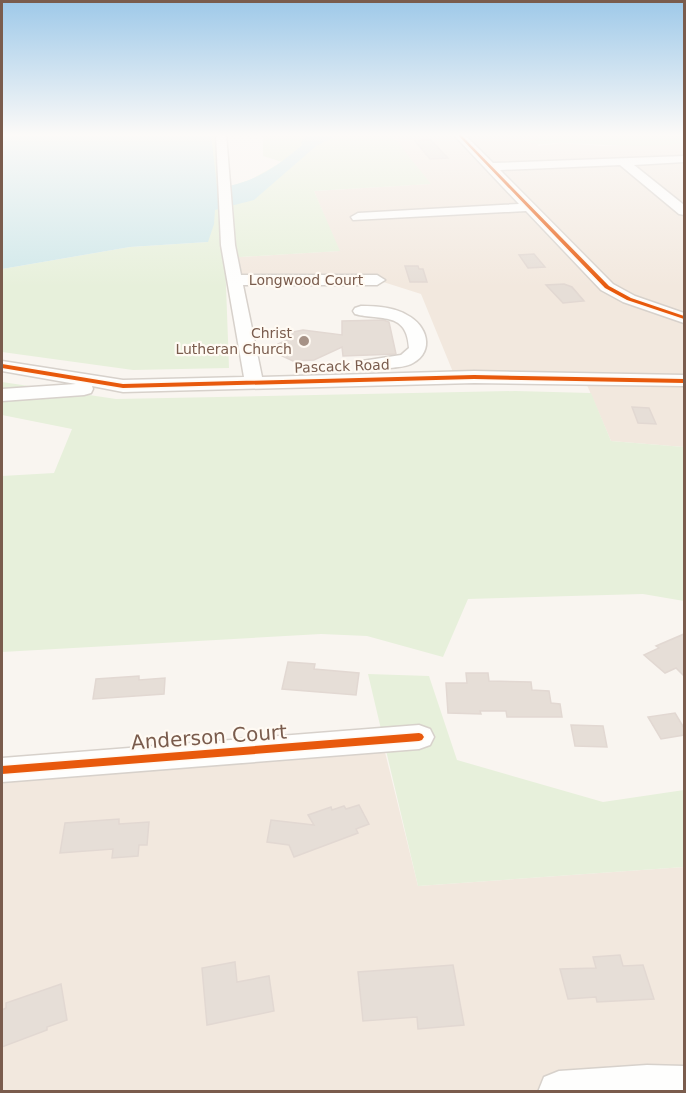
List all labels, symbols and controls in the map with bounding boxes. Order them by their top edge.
street label: Longwood Court [249,272,364,288]
place label: Christ Lutheran Church [175,325,293,357]
marker: Christ Lutheran Church [297,334,311,348]
street label: Pascack Road [294,356,390,376]
street label: Anderson Court [130,720,288,754]

